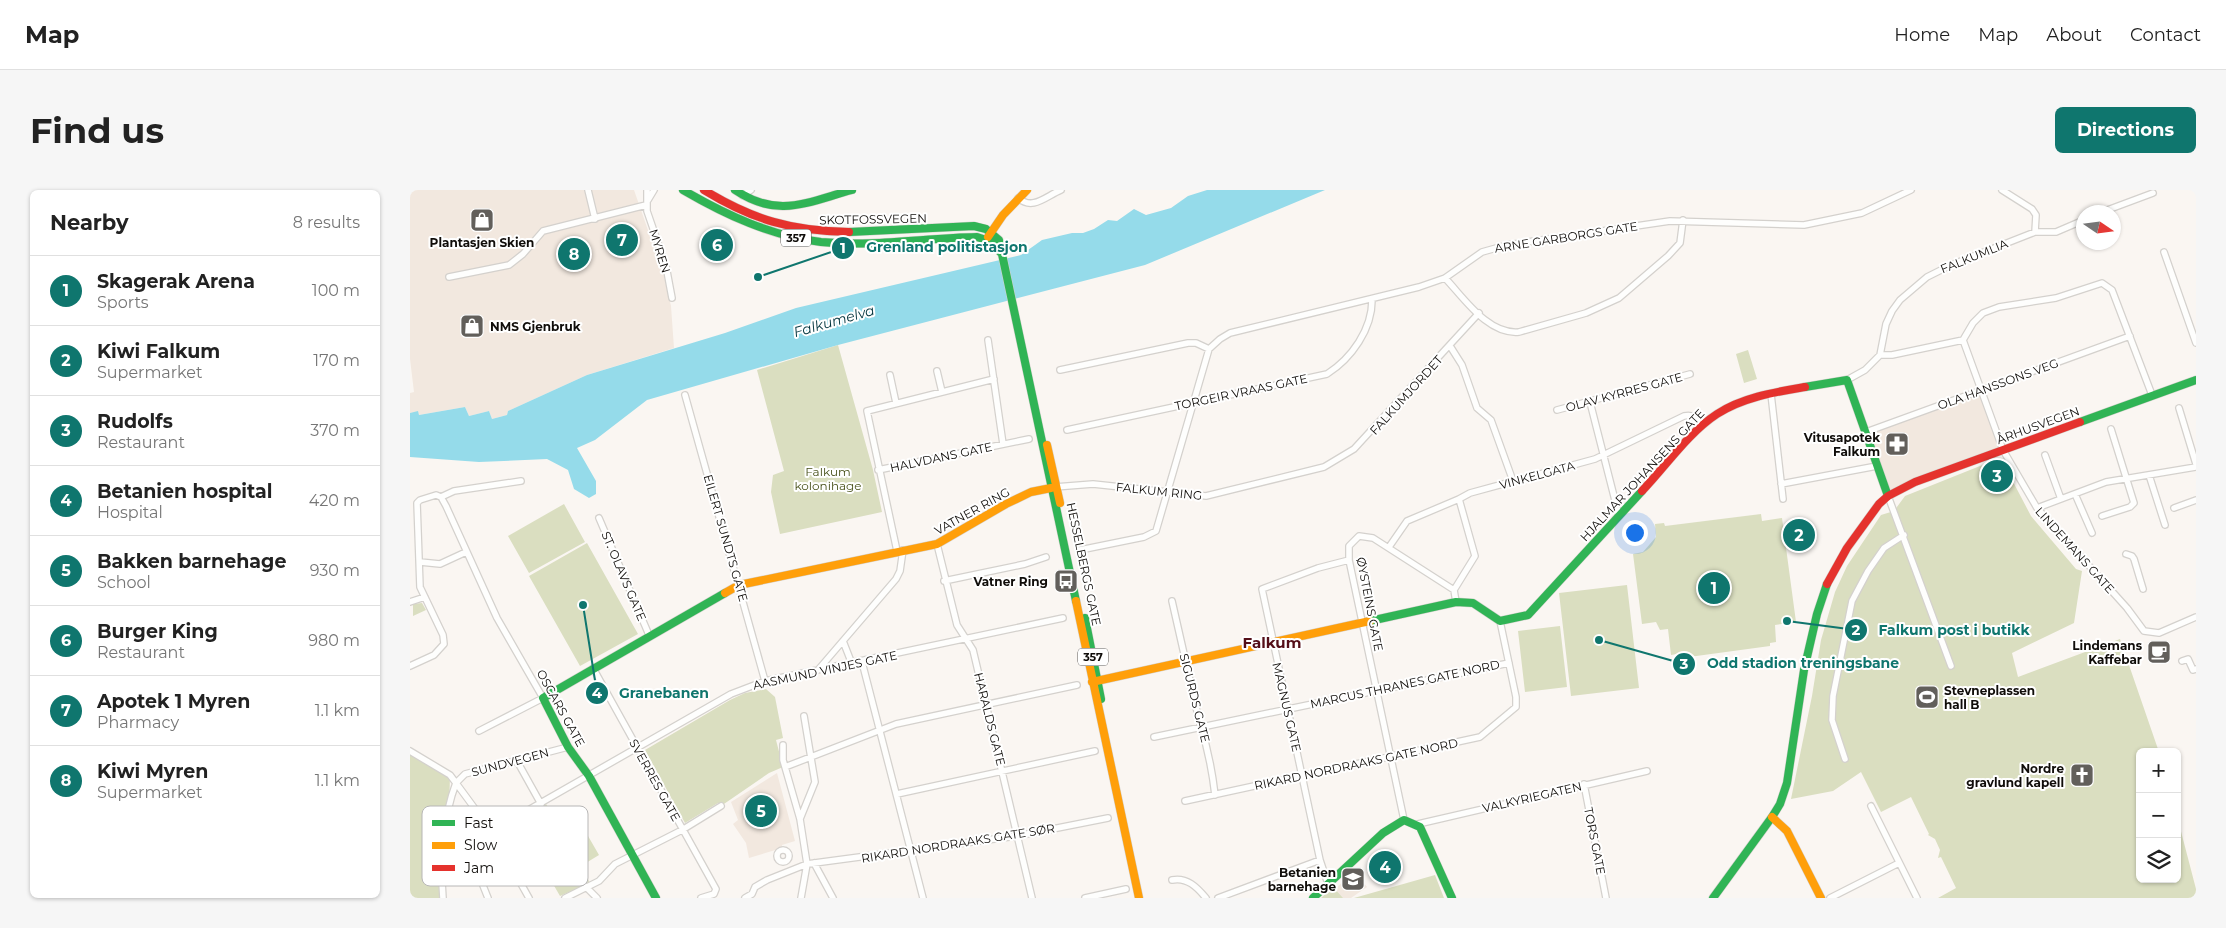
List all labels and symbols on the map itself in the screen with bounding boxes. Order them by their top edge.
north arrow [2076,205,2121,250]
shop icon: Plantasjen Skien [469,207,495,233]
street label: SKOTFOSSVEGEN [819,211,927,227]
street label: ARNE GARBORGS GATE [1493,218,1639,256]
pin: 7 [606,221,638,259]
pin: 6 [701,226,733,264]
street label: MYREN [646,227,674,275]
road number: 357 [781,230,811,246]
callout: Grenland politistasjon [831,233,1037,262]
place label: Plantasjen Skien [430,235,534,250]
pin: 8 [558,235,590,273]
street label: FALKUMLIA [1938,235,2010,276]
text: 1 [840,238,846,257]
text: Grenland politistasjon [866,238,1028,256]
water label: Falkumelva [791,301,877,341]
shop icon: NMS Gjenbruk [459,313,485,339]
place label: NMS Gjenbruk [490,319,581,334]
street label: FALKUMJORDET [1366,352,1446,438]
street label: OLA HANSSONS VEG [1935,355,2061,413]
street label: OLAV KYRRES GATE [1564,369,1684,415]
street label: TORGEIR VRAAS GATE [1173,371,1309,413]
street label: ÅRHUSVEGEN [1994,403,2082,447]
street label: HJALMAR JOHANSENS GATE [1577,406,1707,544]
place label: Vitusapotek Falkum [1803,430,1880,459]
pharmacy icon: Vitusapotek Falkum [1884,431,1910,457]
street label: HALVDANS GATE [889,439,993,475]
pin: 3 [1981,457,2013,495]
street label: VINKELGATA [1498,458,1577,492]
park label: Falkum kolonihage [794,464,862,493]
street label: EILERT SUNDTS GATE [701,473,751,603]
street label: FALKUM RING [1115,479,1203,503]
street label: VATNER RING [932,484,1012,538]
street label: HESSELBERGS GATE [1064,501,1104,627]
street label: LINDEMANS GATE [2032,504,2118,596]
pin: 2 [1783,516,1815,554]
your location [1622,520,1648,546]
street label: ST. OLAVS GATE [598,529,650,623]
street label: ØYSTEINS GATE [1354,556,1386,652]
bus stop icon: Vatner Ring [1053,568,1079,594]
pin: 1 [1698,569,1730,607]
place label: Vatner Ring [972,574,1048,589]
callout: Falkum post i butikk [1844,616,2040,645]
text: 2 [1852,620,1861,639]
text: Falkum post i butikk [1878,621,2030,639]
district label: Falkum [1243,633,1301,652]
place label: Lindemans Kaffebar [2072,638,2143,667]
cafe icon: Lindemans Kaffebar [2146,639,2172,665]
street label: AASMUND VINJES GATE [752,647,898,693]
road number: 357 [1078,648,1108,666]
callout: Odd stadion treningsbane [1672,649,1909,678]
street label: SIGURDS GATE [1177,652,1213,744]
text: 3 [1679,654,1689,673]
text: Odd stadion treningsbane [1707,654,1899,672]
street label: MARCUS THRANES GATE NORD [1309,657,1501,711]
street label: MAGNUS GATE [1269,661,1305,753]
street label: OSCARS GATE [534,667,588,749]
street label: HARALDS GATE [971,671,1009,767]
callout: Granebanen [584,679,719,708]
text: 4 [592,683,603,702]
place label: Stevneplassen hall B [1944,683,2035,712]
text: Granebanen [619,684,709,702]
sports icon: Stevneplassen hall B [1914,684,1940,710]
street label: RIKARD NORDRAAKS GATE NORD [1253,735,1459,793]
street label: SVERRES GATE [626,736,684,824]
street label: SUNDVEGEN [470,744,550,780]
place label: Nordre gravlund kapell [1966,761,2064,790]
church icon: Nordre gravlund kapell [2069,762,2095,788]
street label: VALKYRIEGATEN [1481,778,1583,816]
pin: 5 [745,792,777,830]
legend [422,806,588,886]
street label: TORS GATE [1581,806,1609,876]
text: Fast [464,814,494,832]
street label: RIKARD NORDRAAKS GATE SØR [860,820,1056,866]
text: Slow [464,836,498,854]
pin: 4 [1369,848,1401,886]
text: Jam [463,859,494,877]
place label: Betanien barnehage [1268,865,1336,894]
school or university icon: Betanien barnehage [1340,866,1366,892]

